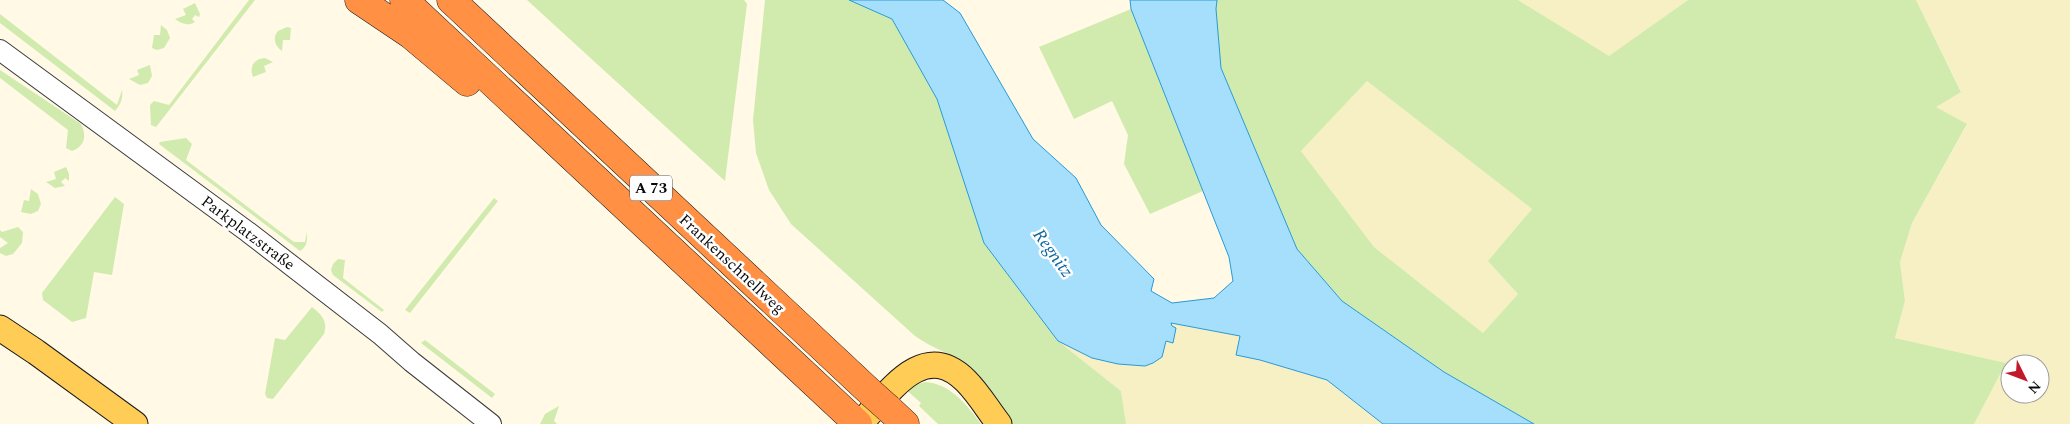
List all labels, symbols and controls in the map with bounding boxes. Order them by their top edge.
road number: A 73 [630,176,672,200]
street label: Parkplatzstraße [196,190,300,276]
street label: Frankenschnellweg [674,208,790,320]
water label: Regnitz [1026,223,1080,283]
north arrow [2000,354,2050,404]
text: N [2023,376,2046,399]

